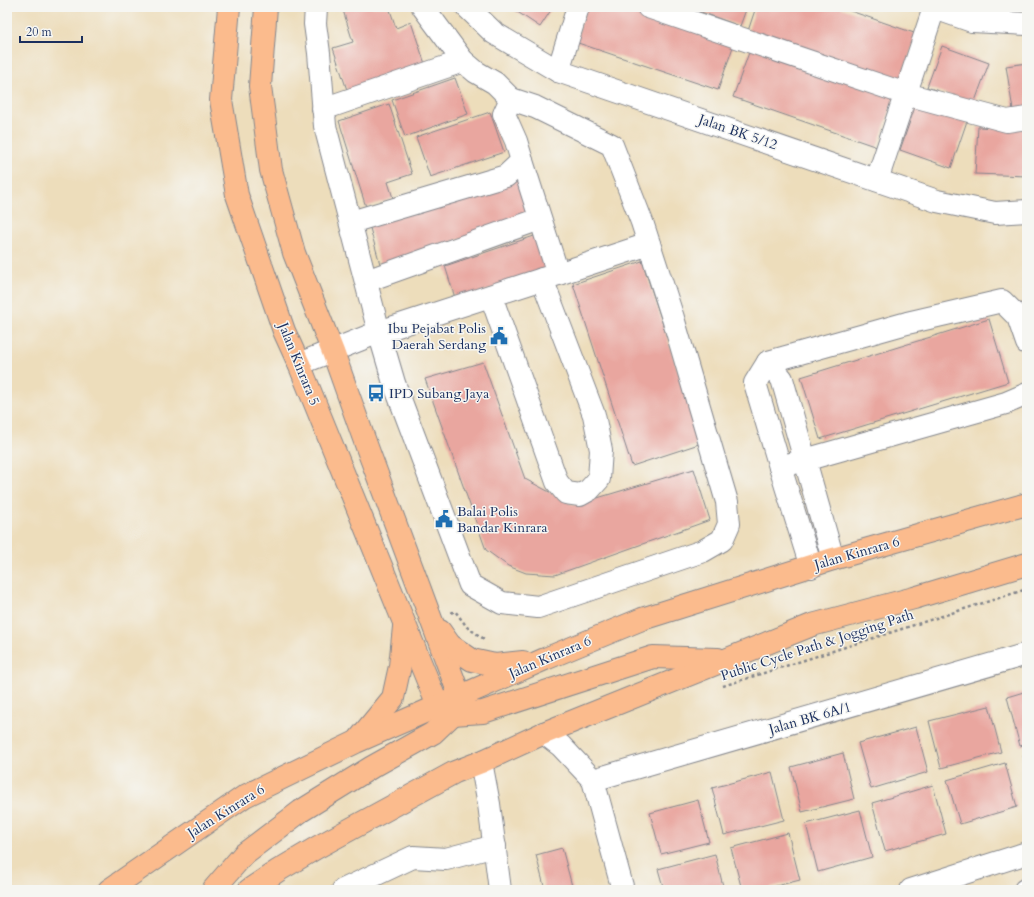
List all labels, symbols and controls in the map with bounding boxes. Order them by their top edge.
scale bar [20,18,82,44]
text: 20 m [26,24,53,40]
street label: Jalan BK 5/12 [694,109,780,154]
street label: Jalan Kinrara 5 [273,318,324,408]
place label: Ibu Pejabat Polis Daerah Serdang [388,319,486,354]
public building icon: Ibu Pejabat Polis Daerah Serdang [489,326,509,346]
bus stop icon: IPD Subang Jaya [366,383,386,403]
place label: IPD Subang Jaya [389,384,489,403]
place label: Balai Polis Bandar Kinrara [457,502,548,537]
public building icon: Balai Polis Bandar Kinrara [434,509,454,529]
street label: Jalan Kinrara 6 [810,532,902,575]
street label: Public Cycle Path & Jogging Path [718,605,916,685]
street label: Jalan Kinrara 6 [504,631,594,684]
street label: Jalan BK 6A/1 [765,697,853,739]
street label: Jalan Kinrara 6 [182,780,268,843]

